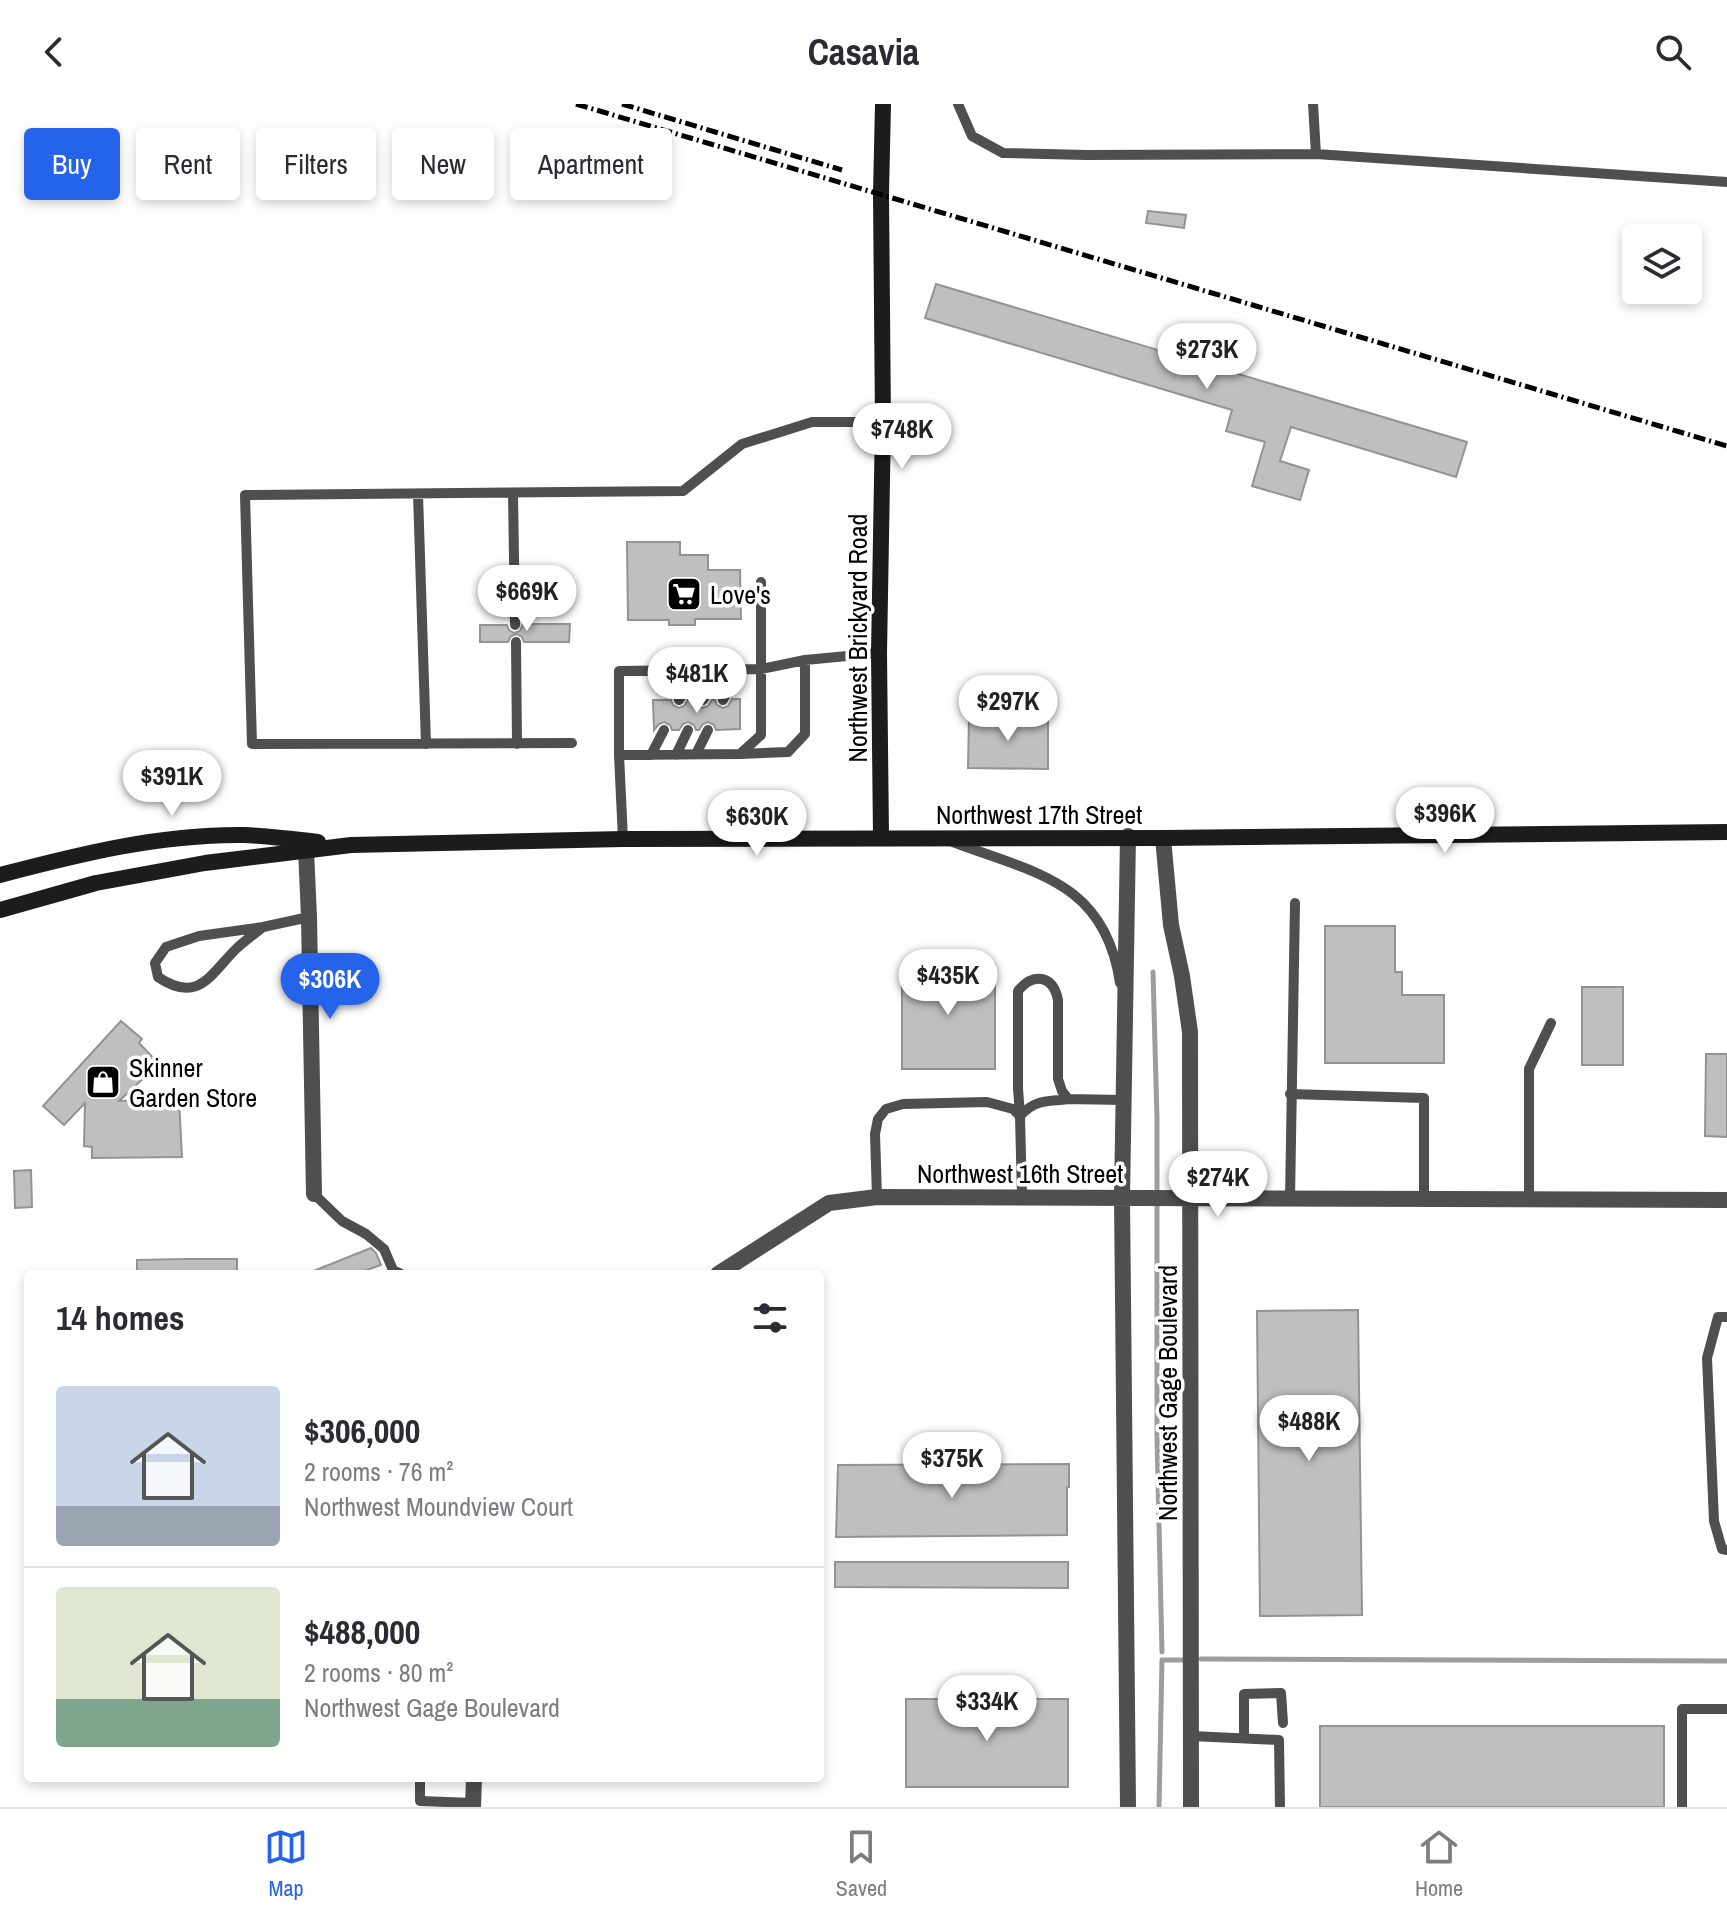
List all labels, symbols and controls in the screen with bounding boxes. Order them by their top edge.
text: Casavia [808,28,919,76]
icon: back [32,30,76,74]
icon: search [1651,30,1695,74]
chip: Buy [24,128,120,200]
chip: Rent [136,128,240,200]
chip: Filters [256,128,376,200]
chip: New [392,128,494,200]
chip: Apartment [510,128,672,200]
map controls [1622,224,1702,304]
button: layers [1622,224,1702,304]
pin: $273K [1151,323,1263,391]
text: $273K [1176,331,1238,366]
pin: $748K [846,403,958,471]
text: $748K [871,411,933,446]
street label: Northwest Brickyard Road [840,514,875,762]
pin: $669K [471,565,583,633]
text: $669K [496,573,558,608]
supermarket icon: Love's [665,575,703,613]
place label: Love's [710,577,771,612]
pin: $481K [641,647,753,715]
text: $481K [666,655,728,690]
pin: $297K [952,675,1064,743]
text: $297K [977,683,1039,718]
pin: $391K [116,750,228,818]
text: $391K [141,758,203,793]
pin: $396K [1389,787,1501,855]
pin: $630K [701,790,813,858]
text: $396K [1414,795,1476,830]
street label: Northwest 17th Street [936,797,1142,832]
text: $630K [726,798,788,833]
pin: $435K [892,949,1004,1017]
pin: $306K [274,953,386,1021]
text: $435K [917,957,979,992]
text: $306K [299,961,361,996]
place label: Skinner Garden Store [129,1050,257,1115]
shop icon: Skinner Garden Store [84,1063,122,1101]
pin: $274K [1162,1151,1274,1219]
street label: Northwest 16th Street [917,1156,1123,1191]
text: $274K [1187,1159,1249,1194]
street label: Northwest Gage Boulevard [1150,1265,1185,1521]
text: 14 homes [56,1295,185,1341]
icon: filters [748,1296,792,1340]
pin: $488K [1253,1395,1365,1463]
text: $488K [1278,1403,1340,1438]
text: $306,000 [304,1408,420,1454]
icon: home [120,1418,216,1514]
pin: $375K [896,1432,1008,1500]
text: $375K [921,1440,983,1475]
text: 2 rooms · 76 m² [304,1454,453,1489]
text: Northwest Moundview Court [304,1489,573,1524]
text: $488,000 [304,1609,420,1655]
icon: home [120,1619,216,1715]
text: 2 rooms · 80 m² [304,1655,453,1690]
pin: $334K [931,1675,1043,1743]
text: $334K [956,1683,1018,1718]
text: Northwest Gage Boulevard [304,1690,560,1725]
tab: Map [264,1825,308,1903]
tab: Saved [836,1825,887,1903]
tab: Home [1415,1825,1463,1903]

